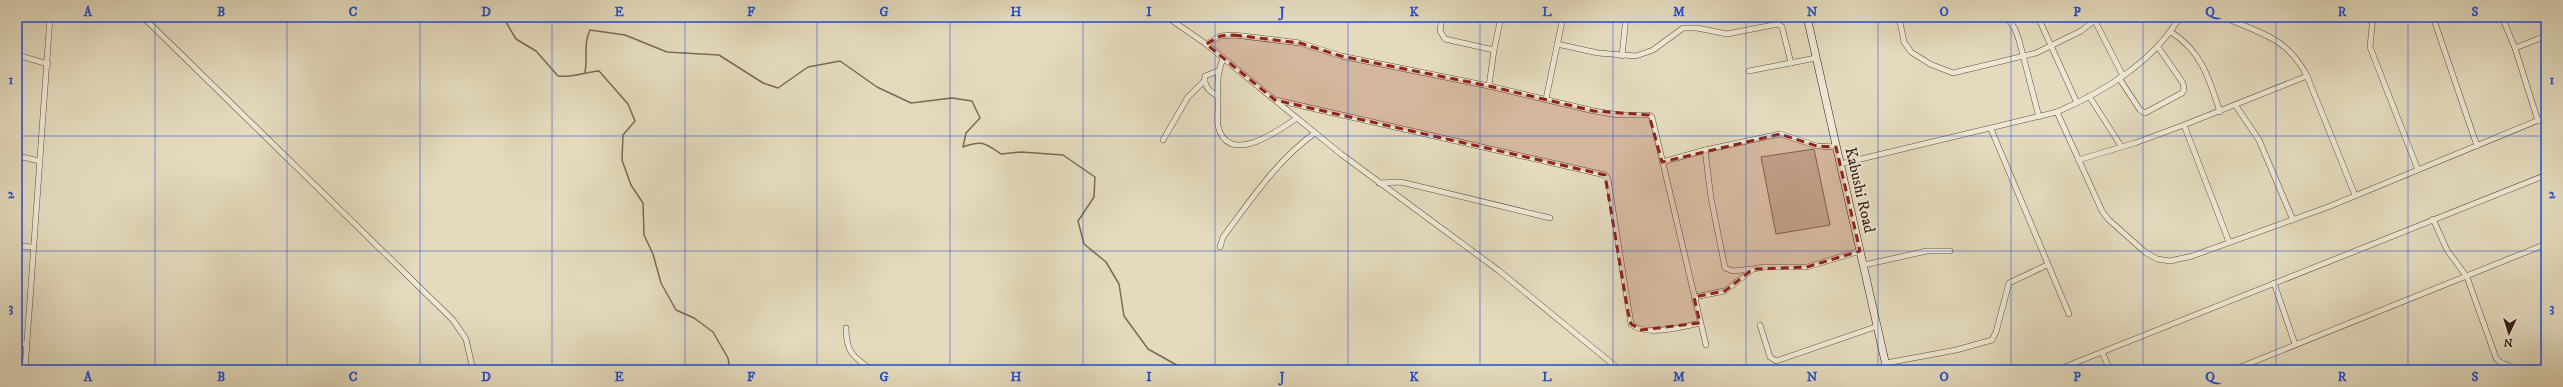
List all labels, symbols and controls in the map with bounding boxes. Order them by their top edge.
text: A [83,4,93,20]
text: B [217,4,225,20]
text: C [349,4,358,20]
text: D [481,4,491,20]
text: E [614,4,624,20]
text: F [747,4,756,20]
text: G [879,4,889,20]
text: H [1011,4,1022,20]
text: I [1146,4,1152,20]
text: J [1277,4,1285,21]
text: K [1409,4,1419,20]
text: L [1542,4,1552,20]
text: M [1673,4,1685,20]
text: N [1807,4,1818,20]
text: O [1939,4,1949,20]
text: P [2073,4,2081,20]
text: Q [2205,4,2221,20]
text: R [2338,4,2347,20]
text: S [2472,4,2479,20]
text: 1 [9,72,14,88]
text: 1 [2550,72,2555,88]
street label: Kabushi Road [1840,145,1880,235]
text: 2 [8,186,15,202]
text: 2 [2549,186,2556,202]
text: 3 [9,300,14,316]
text: 3 [2550,300,2555,316]
north arrow [2489,313,2529,353]
text: N [2503,335,2513,349]
text: A [83,369,93,385]
text: B [217,369,225,385]
text: C [349,369,358,385]
text: D [481,369,491,385]
text: E [614,369,624,385]
text: F [747,369,756,385]
text: G [879,369,889,385]
text: H [1011,369,1022,385]
text: I [1146,369,1152,385]
text: J [1277,369,1285,386]
text: K [1409,369,1419,385]
text: L [1542,369,1552,385]
text: M [1673,369,1685,385]
text: N [1807,369,1818,385]
text: O [1939,369,1949,385]
text: P [2073,369,2081,385]
text: Q [2205,369,2221,385]
text: R [2338,369,2347,385]
text: S [2472,369,2479,385]

